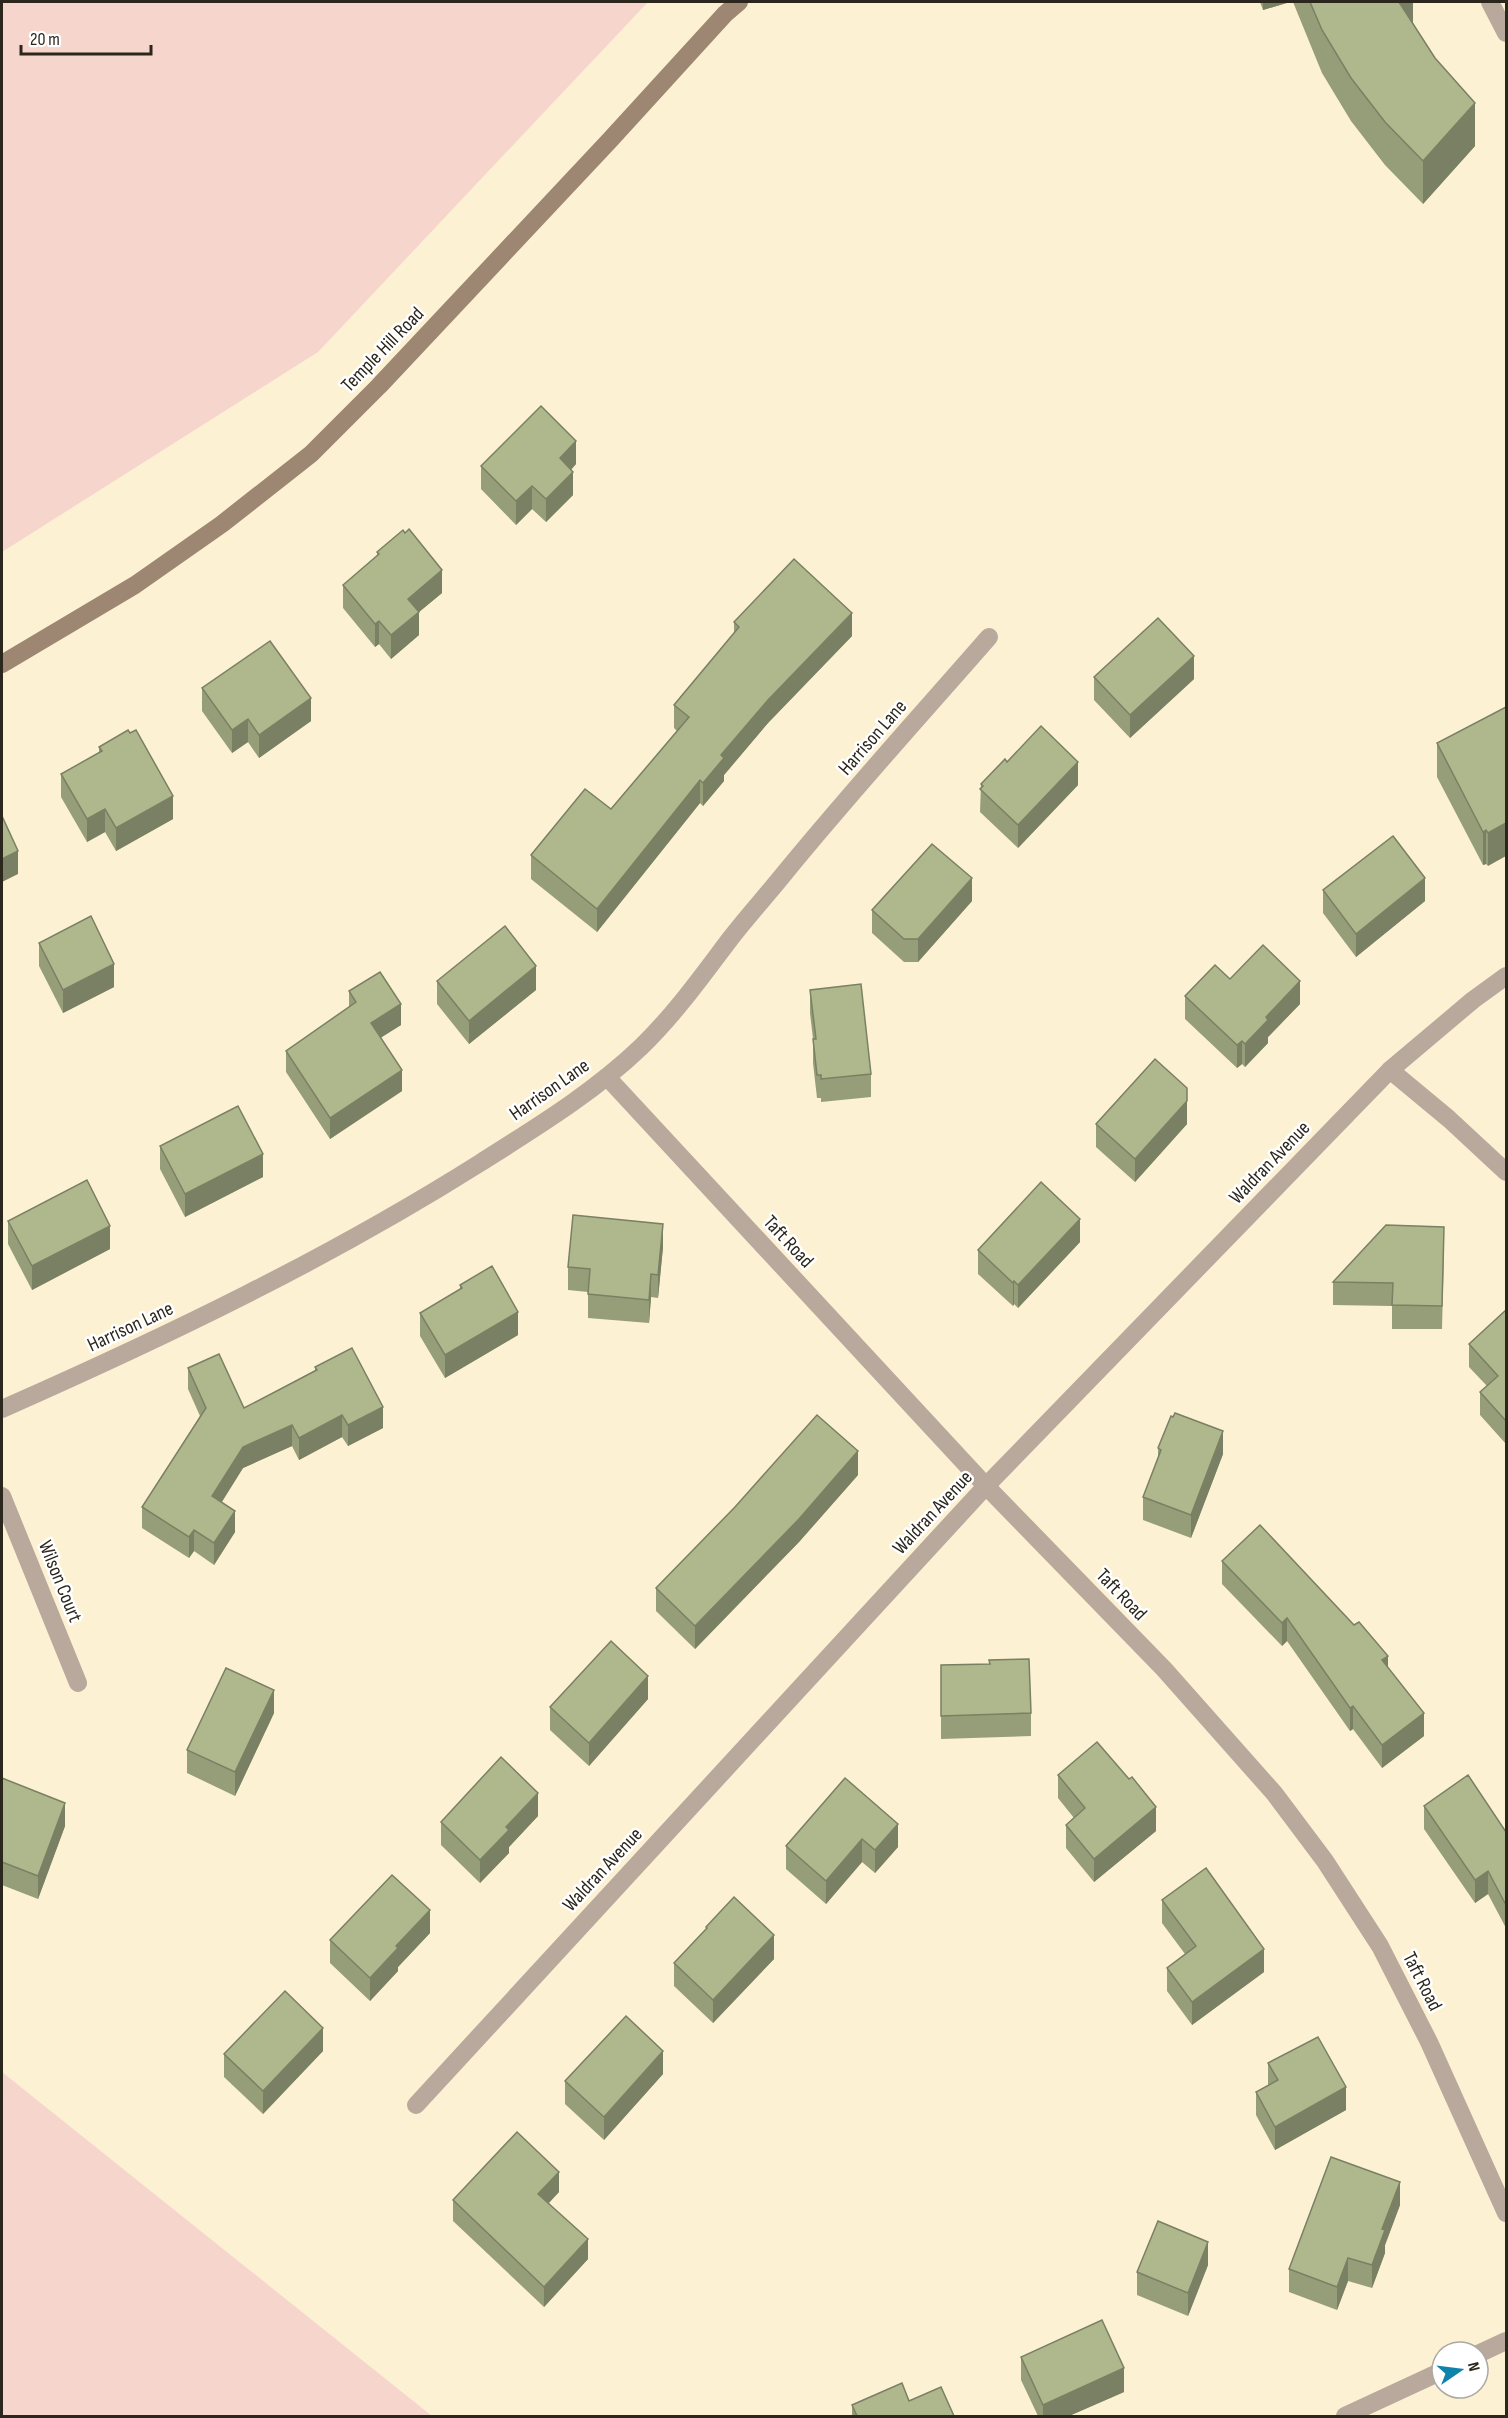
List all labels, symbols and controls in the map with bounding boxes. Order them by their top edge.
scale bar [21,18,152,56]
text: 20 m [30,29,60,50]
street label: Temple Hill Road [336,302,429,397]
street label: Harrison Lane [834,695,912,780]
street label: Harrison Lane [505,1054,594,1126]
street label: Waldran Avenue [1224,1116,1315,1209]
street label: Taft Road [758,1211,818,1273]
street label: Harrison Lane [84,1297,177,1357]
street label: Waldran Avenue [888,1466,978,1560]
street label: Wilson Court [33,1537,87,1626]
street label: Taft Road [1091,1564,1152,1626]
street label: Waldran Avenue [558,1823,648,1917]
street label: Taft Road [1397,1948,1447,2015]
north arrow [1430,2340,1490,2400]
text: N [1463,2360,1483,2373]

